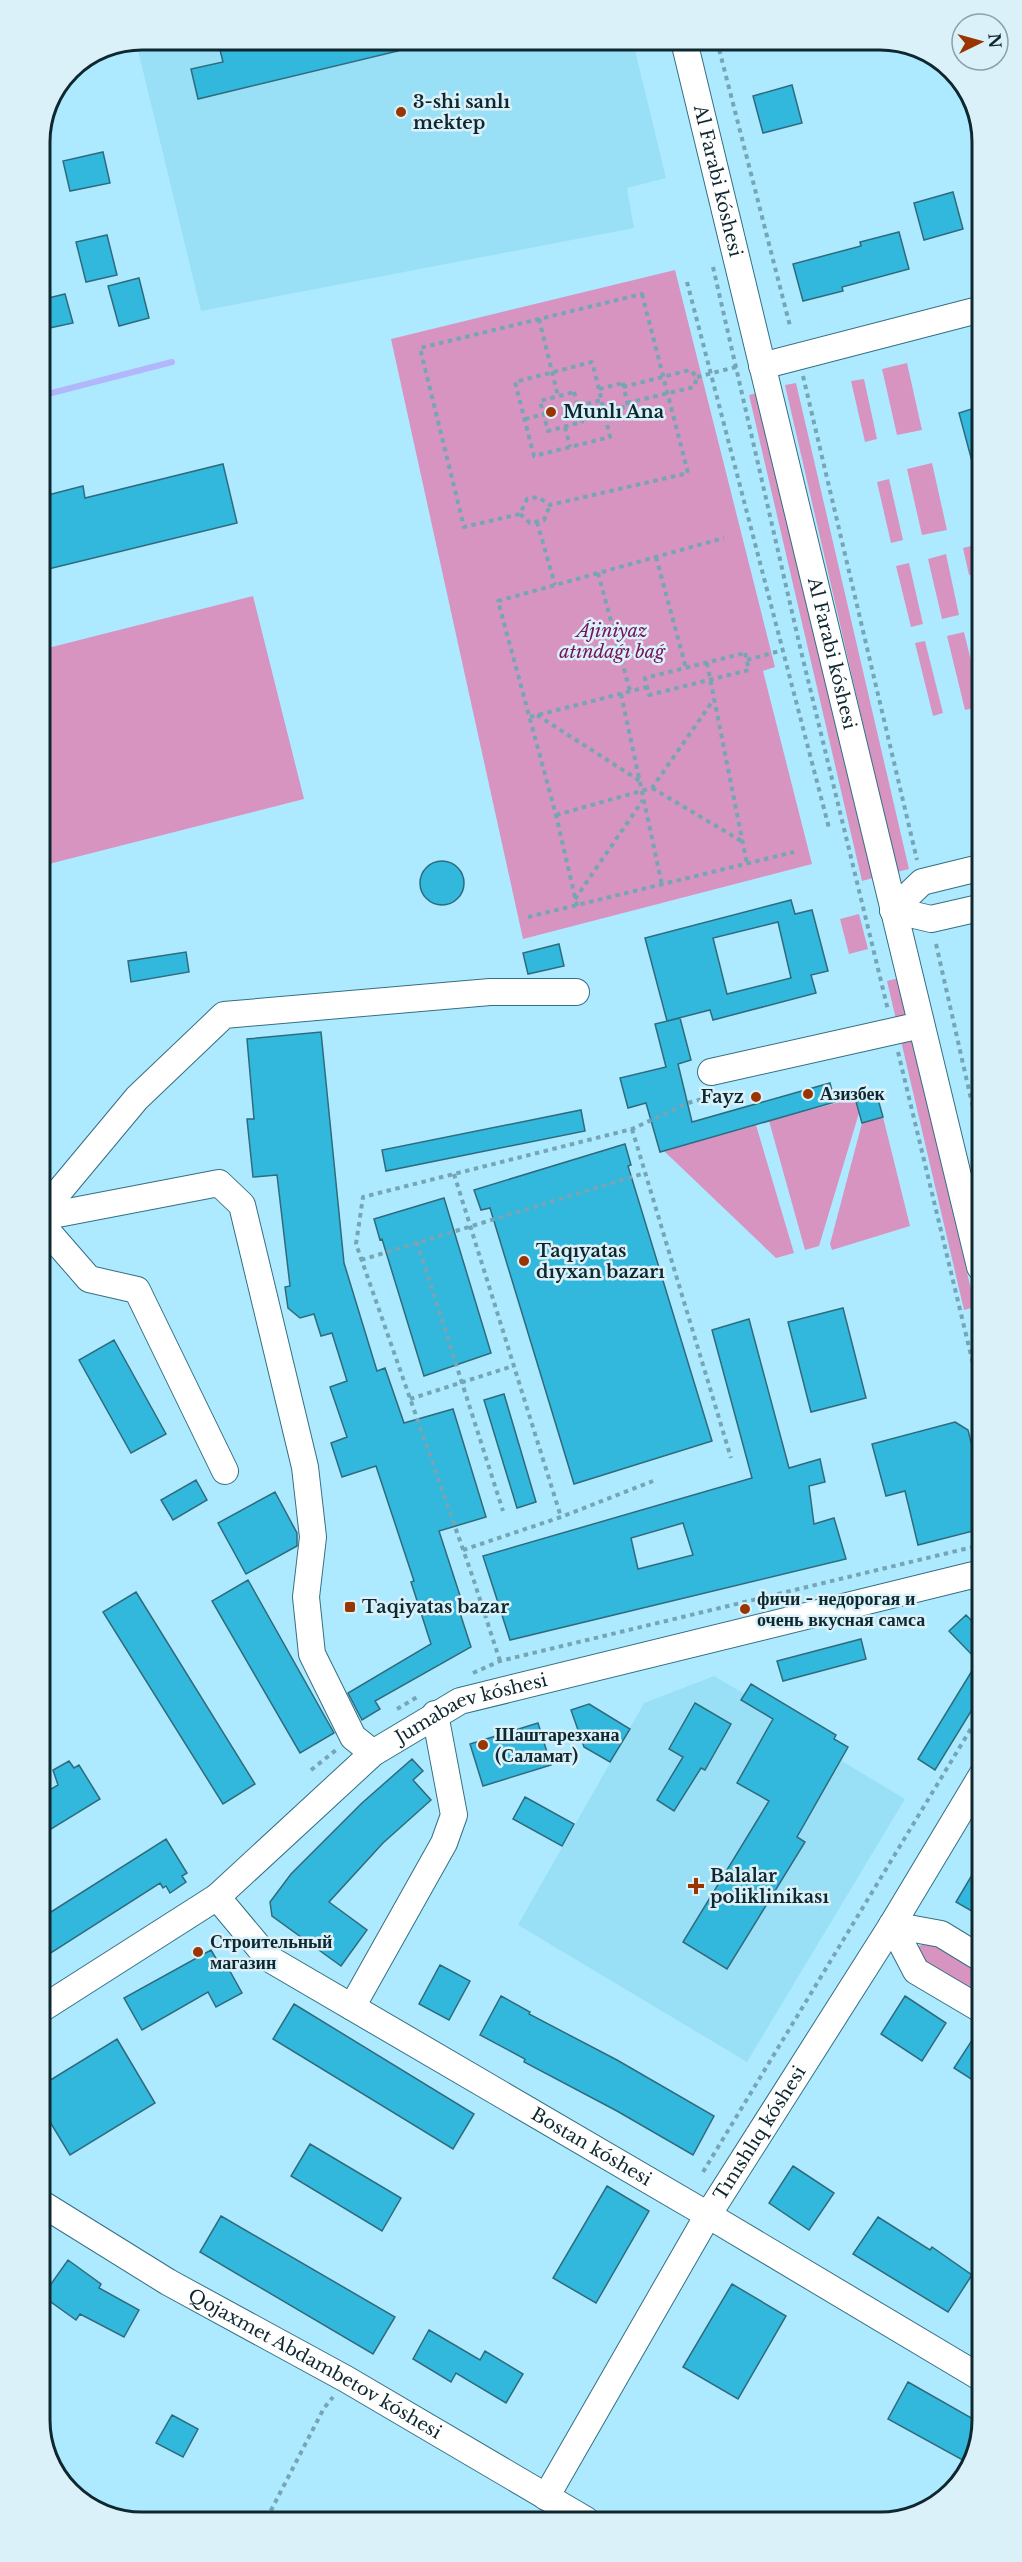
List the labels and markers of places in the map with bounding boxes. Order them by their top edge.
place label: 3-shi sanlı mektep [413,91,510,134]
marker: 3-shi sanlı mektep [394,105,408,119]
place label: Munlı Ana [563,401,665,423]
marker: Munlı Ana [544,405,558,419]
place label: Азизбек [820,1083,886,1105]
place label: Fayz [700,1086,744,1108]
marker: Азизбек [801,1087,815,1101]
marker: Fayz [749,1090,763,1104]
place label: Taqıyatas dıyxan bazarı [536,1240,665,1283]
marker: Taqıyatas dıyxan bazarı [517,1254,531,1268]
place label: фичи - недорогая и очень вкусная самса [757,1588,925,1631]
place label: Taqiyatas bazar [362,1596,509,1618]
marker: Taqiyatas bazar [343,1600,357,1614]
marker: фичи - недорогая и очень вкусная самса [738,1602,752,1616]
place label: Шаштарезхана (Саламат) [495,1724,619,1767]
marker: Шаштарезхана (Саламат) [476,1738,490,1752]
place label: Balalar poliklinikası [710,1865,829,1908]
marker: Balalar poliklinikası [687,1877,705,1895]
place label: Строительный магазин [210,1931,332,1974]
marker: Строительный магазин [191,1945,205,1959]

